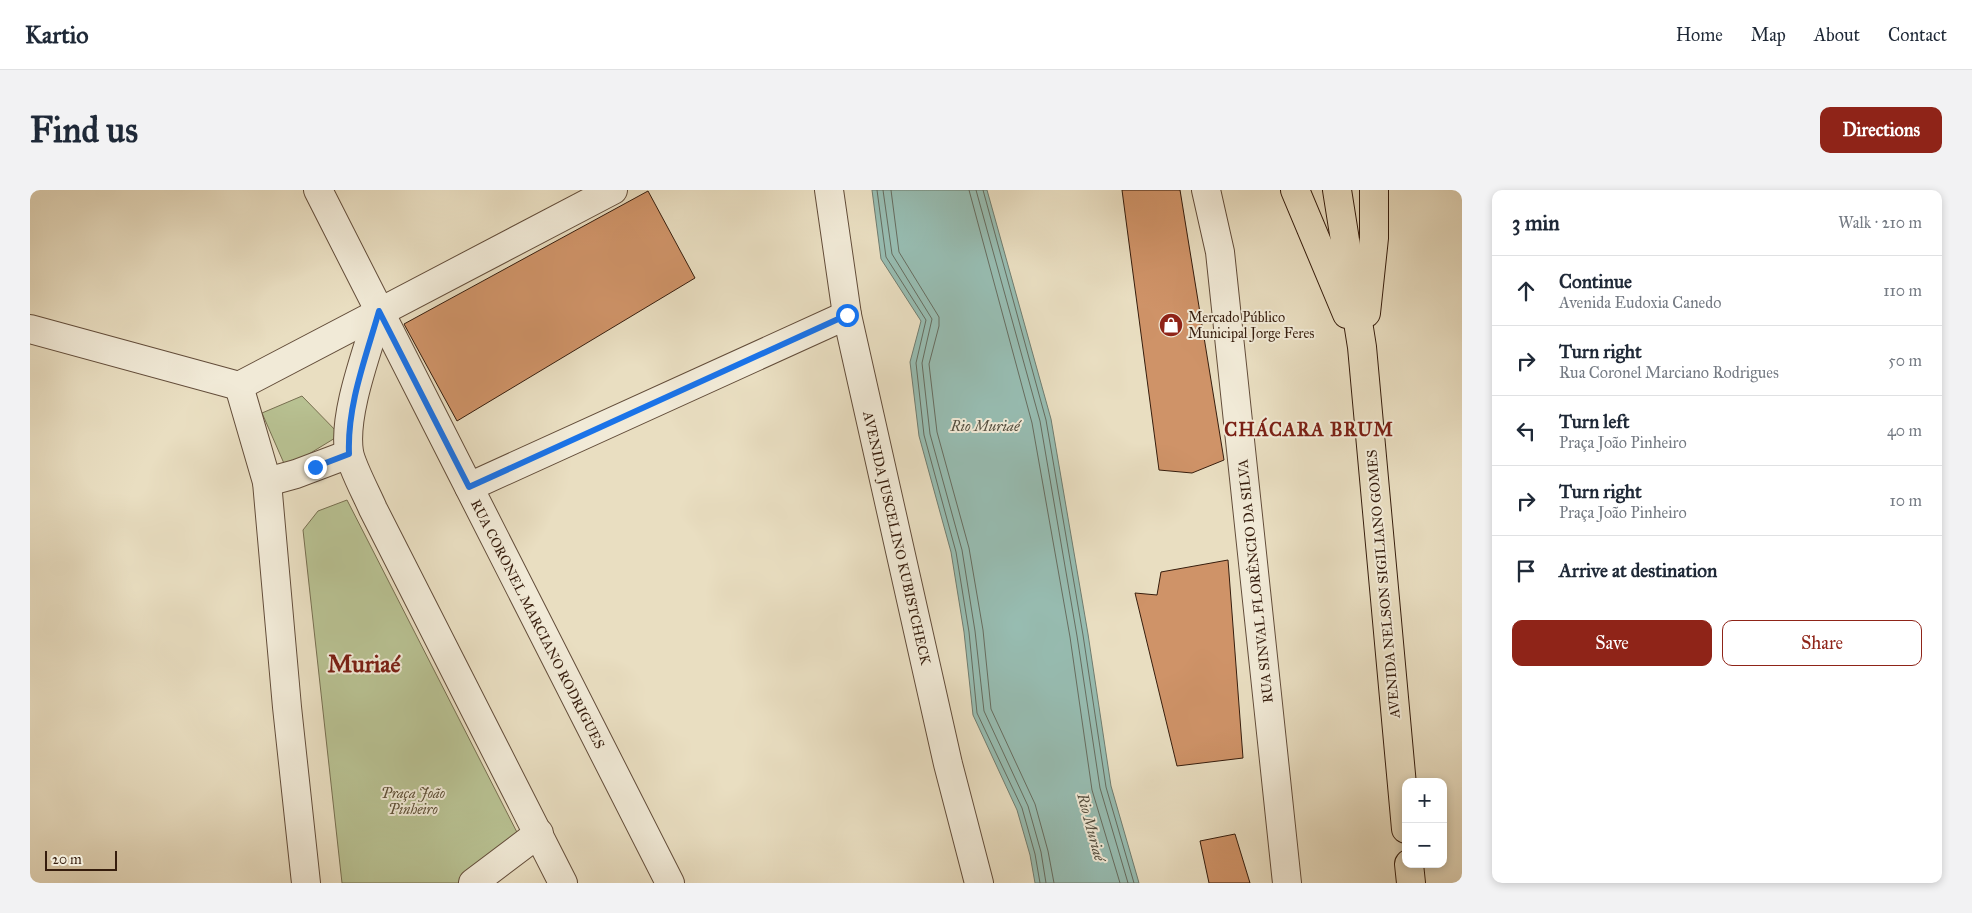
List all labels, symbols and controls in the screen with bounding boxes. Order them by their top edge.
text: Kartio [25,20,88,50]
text: Home [1676,24,1723,46]
text: Map [1751,24,1786,46]
text: About [1814,24,1860,46]
text: Contact [1888,24,1947,46]
button: Directions [1820,107,1942,153]
text: Find us [30,109,138,152]
text: 3 min [1512,210,1560,236]
text: Walk · 210 m [1838,213,1922,232]
text: Continue [1559,270,1632,293]
icon: ahead [1512,277,1540,305]
text: 110 m [1883,281,1922,300]
text: Avenida Eudoxia Canedo [1559,293,1722,312]
route start [836,304,859,327]
place label: Mercado Público Municipal Jorge Feres [1188,309,1314,343]
shop icon: Mercado Público Municipal Jorge Feres [1158,312,1184,338]
text: Turn right [1559,340,1642,363]
icon: right [1512,347,1540,375]
text: 50 m [1888,351,1922,370]
text: Rua Coronel Marciano Rodrigues [1559,363,1779,382]
street label: AVENIDA JUSCELINO KUBISTCHECK [858,409,934,668]
text: Turn left [1559,410,1629,433]
water label: Rio Muriaé [949,417,1022,435]
district label: CHÁCARA BRUM [1224,417,1394,441]
icon: left [1512,417,1540,445]
text: 40 m [1887,421,1922,440]
text: Praça João Pinheiro [1559,433,1687,452]
street label: AVENIDA NELSON SIGILIANO GOMES [1363,449,1404,720]
route end [304,456,327,479]
street label: RUA SINVAL FLORÊNCIO DA SILVA [1233,458,1277,704]
text: Turn right [1559,480,1642,503]
icon: right [1512,487,1540,515]
text: 10 m [1890,491,1922,510]
street label: RUA CORONEL MARCIANO RODRIGUES [467,497,608,752]
text: Praça João Pinheiro [1559,503,1687,522]
icon: arrive [1512,557,1540,585]
text: Arrive at destination [1559,559,1717,582]
button: Save [1512,620,1712,666]
button: Share [1722,620,1922,666]
district label: Muriaé [327,649,402,679]
map controls [1402,778,1447,868]
button: + [1402,778,1447,823]
park label: Praça João Pinheiro [381,785,445,818]
water label: Rio Muriaé [1073,790,1109,865]
button: − [1402,823,1447,868]
scale bar [45,848,118,871]
text: 20 m [52,851,82,868]

